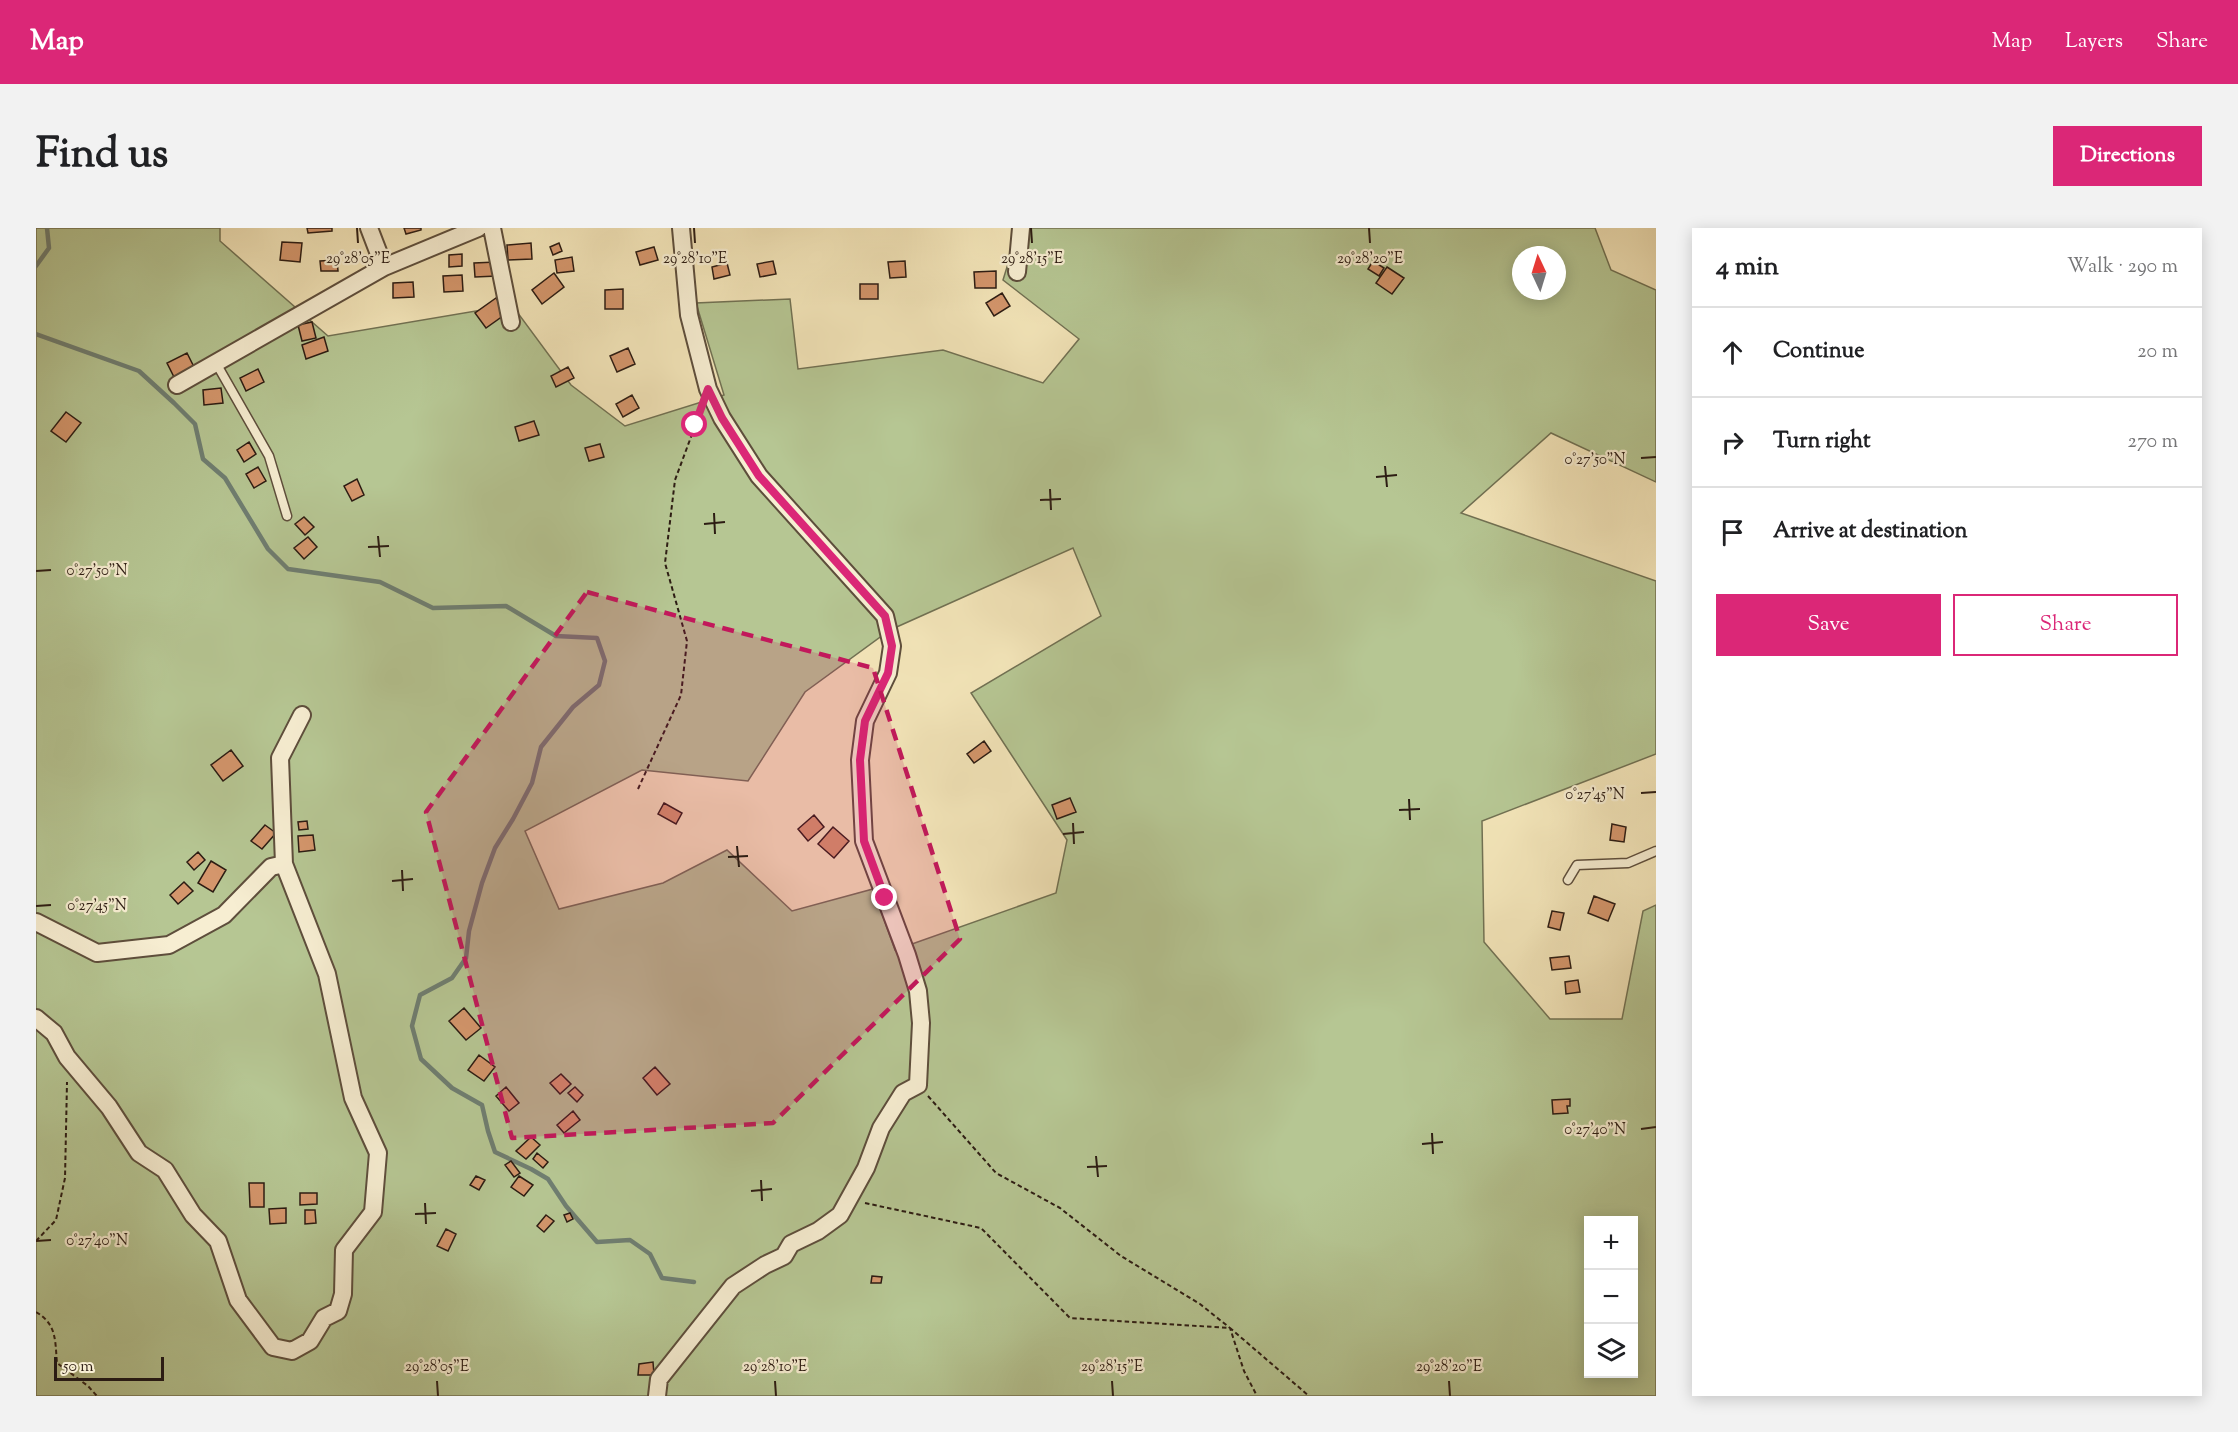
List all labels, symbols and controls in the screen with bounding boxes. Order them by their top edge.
text: Map [30,22,84,62]
text: Map [1992,27,2032,57]
text: Layers [2065,27,2123,57]
text: Share [2156,27,2208,57]
text: Find us [36,126,168,186]
button: Directions [2053,126,2202,186]
north arrow [1512,246,1566,300]
text: 29°28'05"E [326,249,390,270]
text: 29°28'10"E [663,249,727,270]
text: 29°28'15"E [1001,249,1063,270]
text: 29°28'20"E [1337,249,1403,270]
text: 4 min [1716,249,1779,286]
text: Walk · 290 m [2067,253,2178,282]
icon: ahead [1716,336,1749,369]
text: Continue [1773,336,1864,368]
text: 20 m [2137,338,2178,367]
route start [681,411,707,437]
icon: right [1716,426,1749,459]
text: Turn right [1773,426,1870,458]
text: 270 m [2128,428,2178,457]
text: 0°27'50"N [1565,450,1625,471]
icon: arrive [1716,516,1749,549]
text: Arrive at destination [1773,516,1968,548]
text: 0°27'50"N [67,561,127,582]
button: Save [1716,594,1941,656]
button: Share [1953,594,2178,656]
text: 0°27'45"N [1565,785,1625,806]
route end [871,884,897,910]
text: 0°27'45"N [67,896,127,917]
text: 0°27'40"N [1564,1120,1626,1141]
map controls [1584,1216,1638,1378]
button: + [1584,1216,1638,1270]
text: 0°27'40"N [66,1231,128,1252]
button: − [1584,1270,1638,1324]
button: layers [1584,1324,1638,1378]
scale bar [54,1354,164,1382]
text: 50 m [63,1356,94,1379]
text: 29°28'05"E [405,1357,469,1378]
text: 29°28'10"E [743,1357,807,1378]
text: 29°28'15"E [1081,1357,1143,1378]
text: 29°28'20"E [1416,1357,1482,1378]

